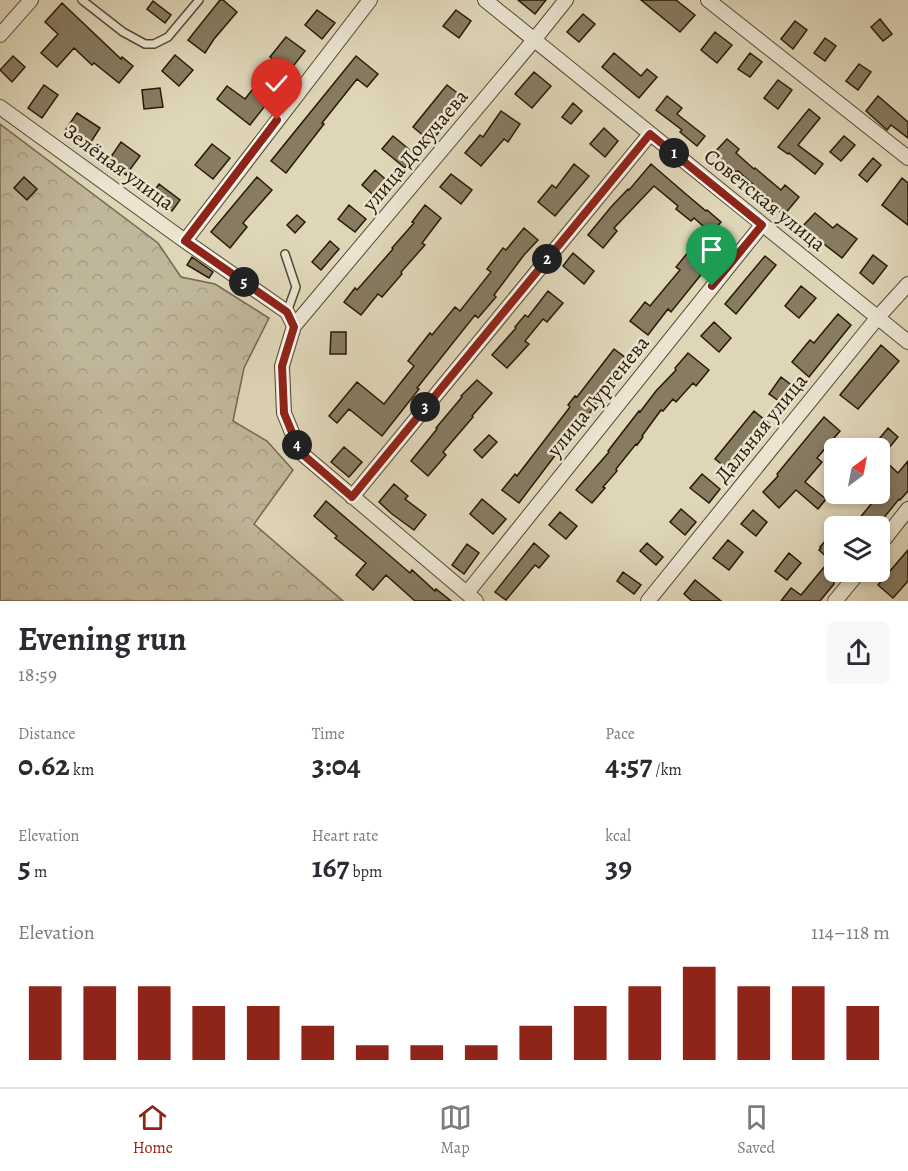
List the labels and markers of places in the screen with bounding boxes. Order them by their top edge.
pin [251,58,302,120]
pin: 1 [659,138,689,168]
pin [686,224,737,286]
pin: 2 [532,244,562,274]
pin: 5 [229,267,259,297]
pin: 3 [410,392,440,422]
pin: 4 [282,430,312,460]

